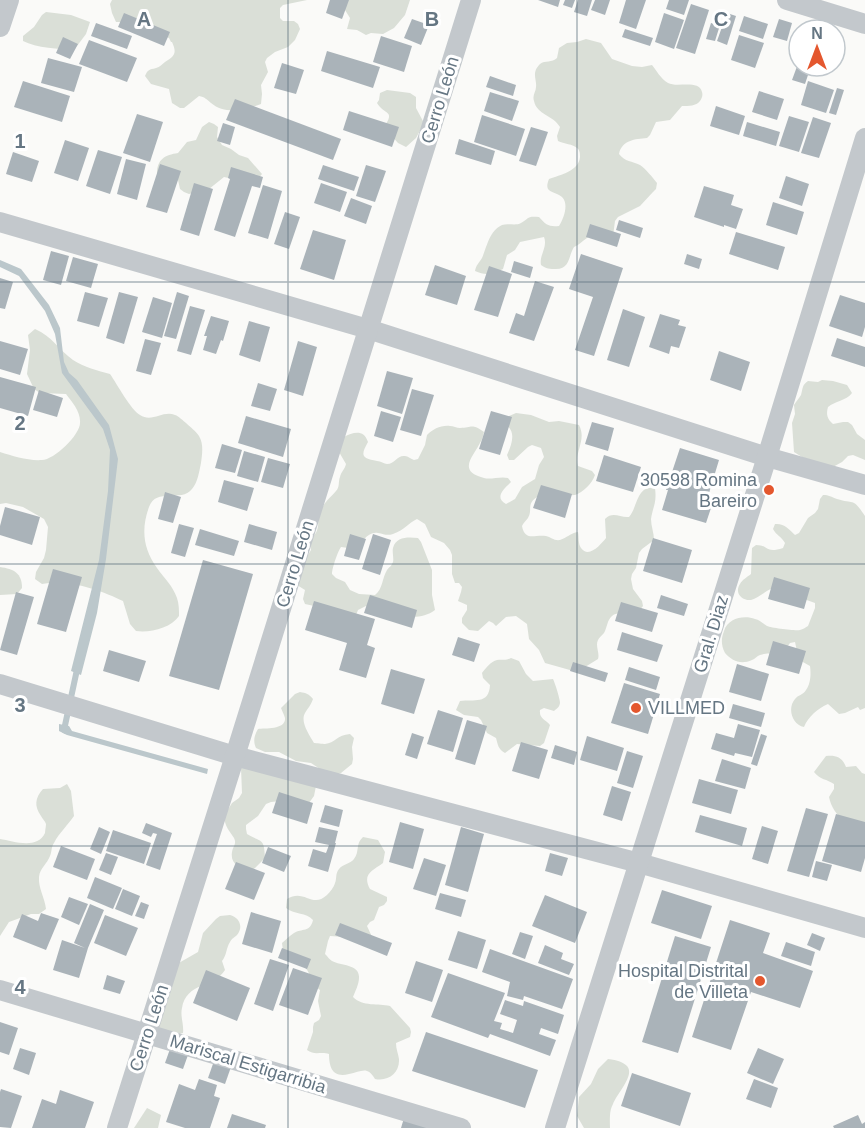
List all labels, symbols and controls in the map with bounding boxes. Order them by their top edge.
text: A [137,8,151,30]
text: B [425,8,439,30]
text: C [714,8,728,30]
north arrow [787,18,847,78]
text: N [811,25,823,42]
street label: Cerro León [417,54,463,146]
text: 1 [14,130,26,152]
text: 2 [14,412,26,434]
place label: 30598 Romina Bareiro [640,470,758,511]
marker: 30598 Romina Bareiro [762,483,776,497]
street label: Cerro León [272,518,318,610]
street label: Gral. Diaz [690,593,732,675]
text: 3 [14,694,26,716]
place label: VILLMED [648,698,725,718]
marker: VILLMED [629,701,643,715]
place label: Hospital Distrital de Villeta [618,961,749,1002]
marker: Hospital Distrital de Villeta [753,974,767,988]
text: 4 [14,976,26,998]
street label: Cerro León [126,982,172,1074]
street label: Mariscal Estigarribia [168,1031,329,1098]

